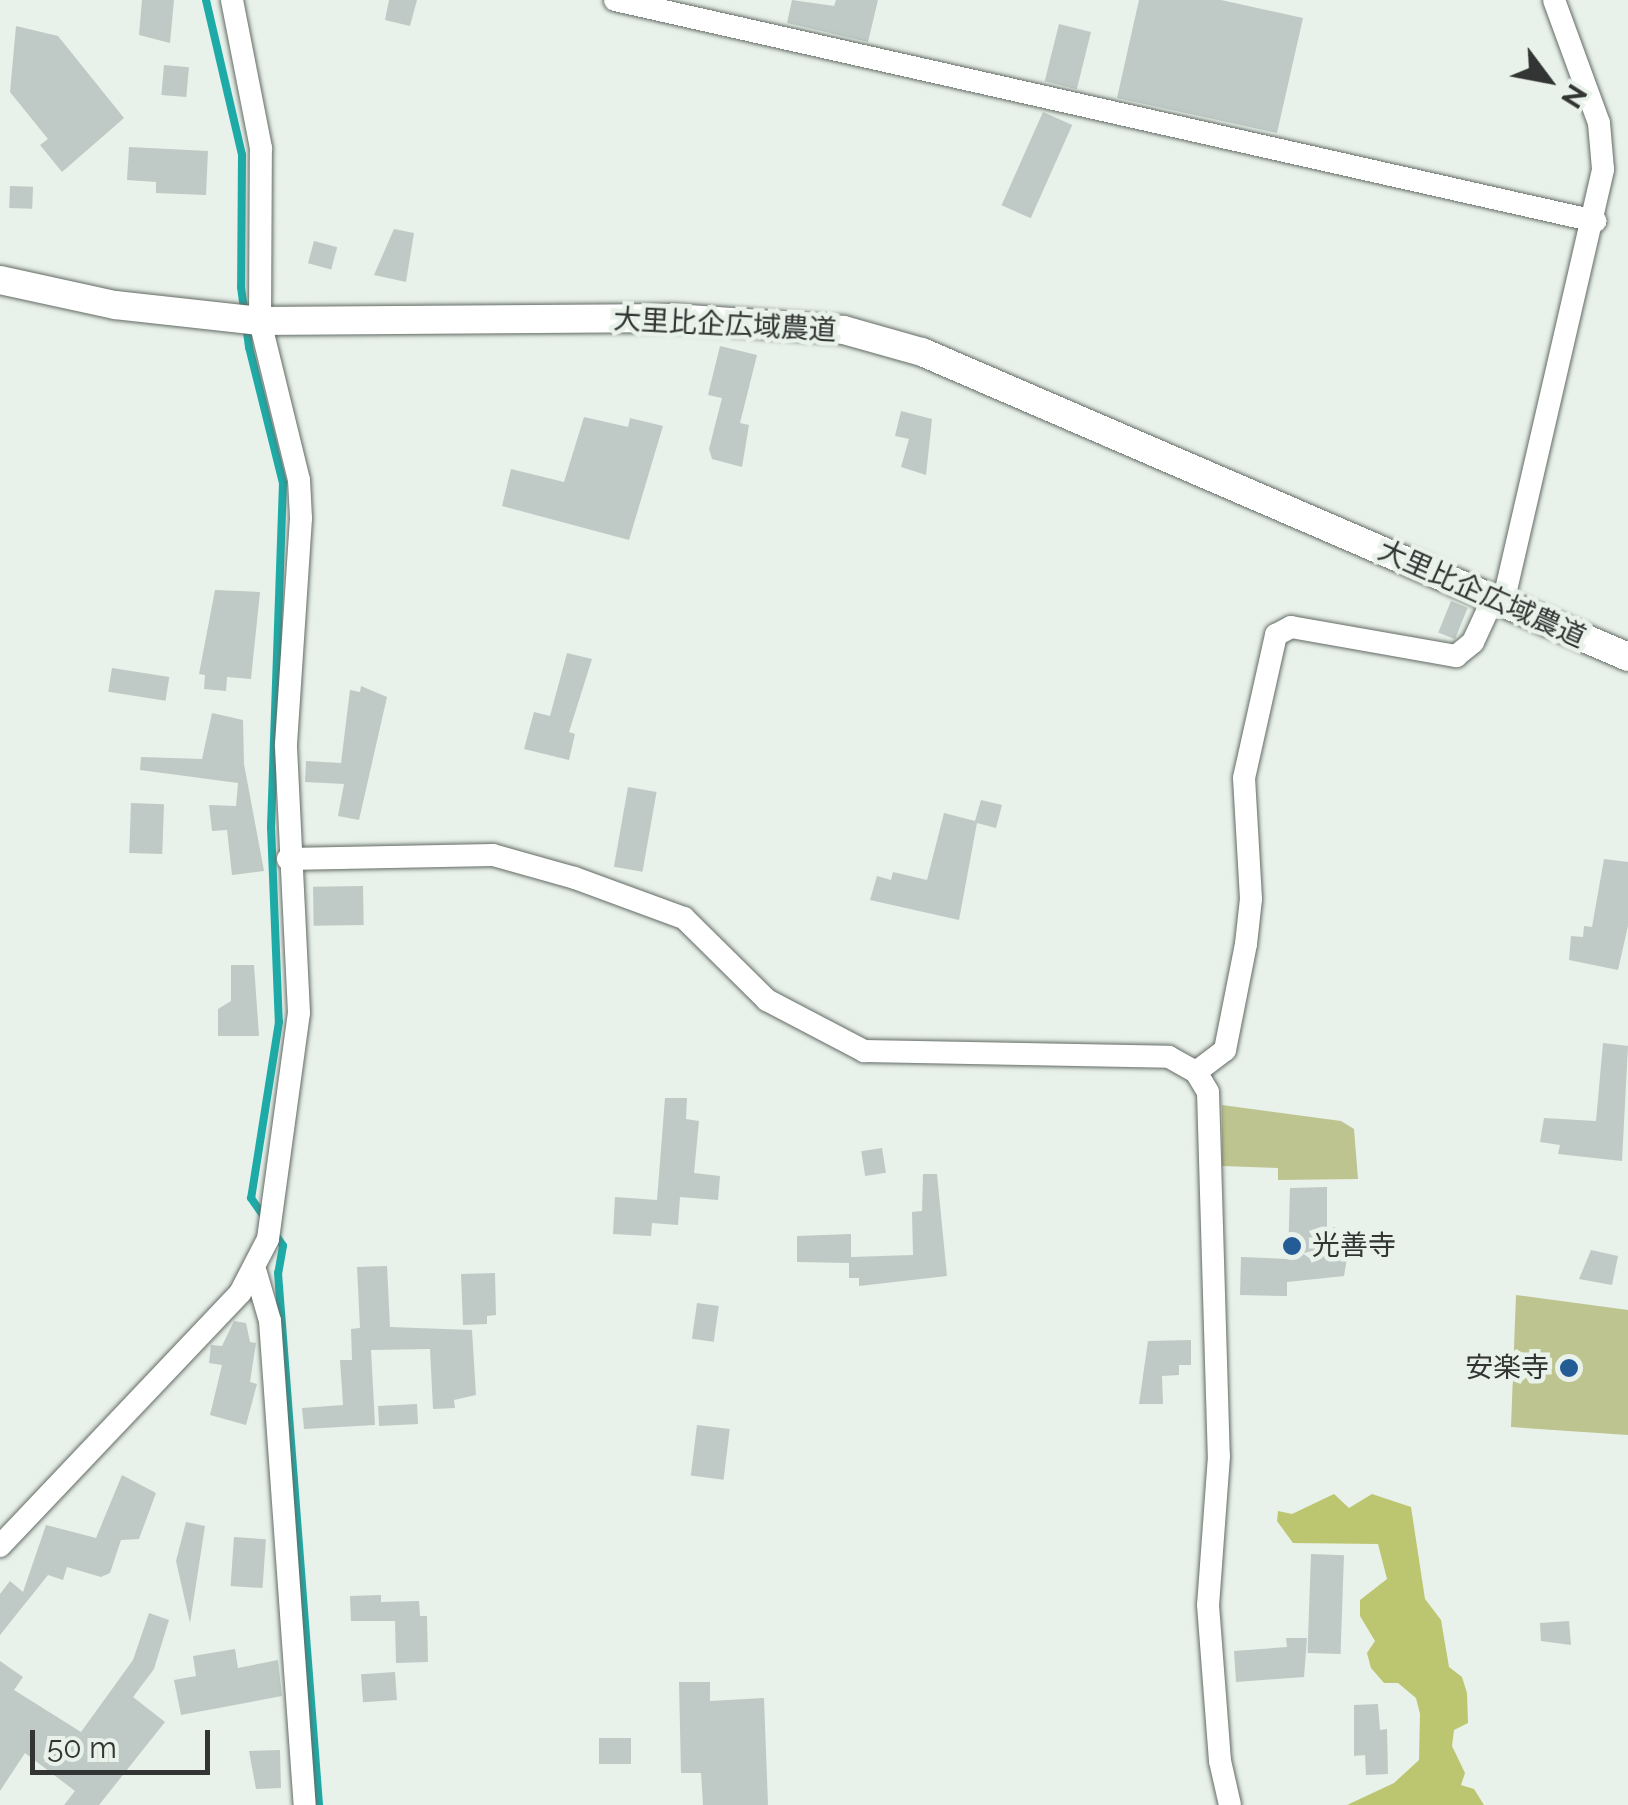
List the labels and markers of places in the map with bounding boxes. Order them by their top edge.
place label: 光善寺 [1312,1229,1396,1263]
marker: 光善寺 [1281,1235,1303,1257]
place label: 安楽寺 [1465,1351,1549,1385]
marker: 安楽寺 [1558,1357,1580,1379]

